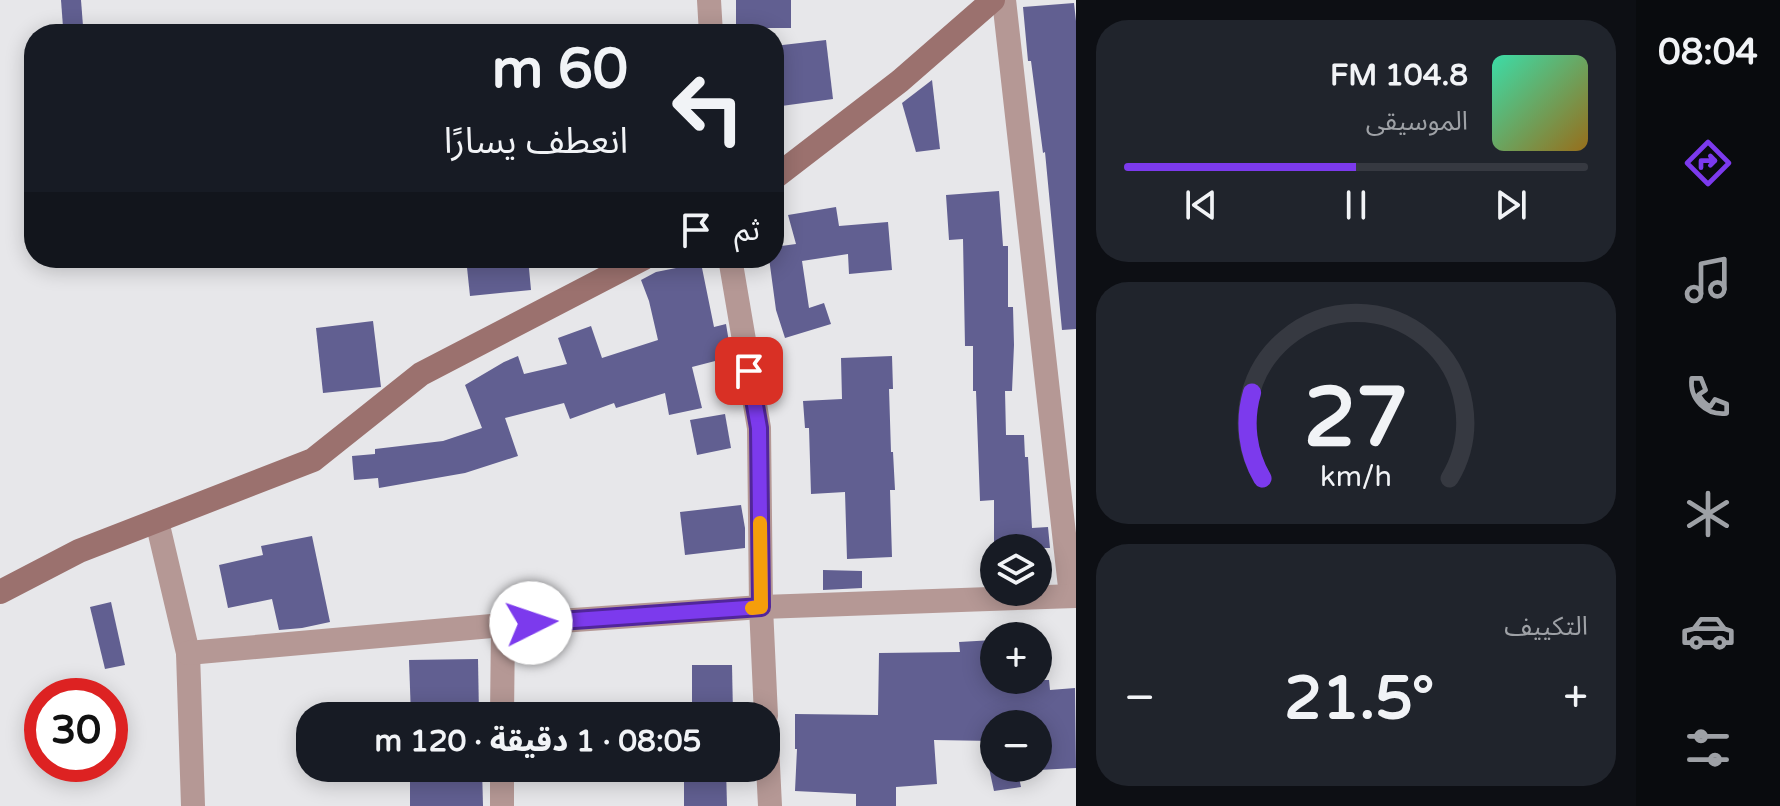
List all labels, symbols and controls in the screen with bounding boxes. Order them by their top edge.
text: 08:04 [1658,31,1758,74]
text: 60 m [492,36,628,103]
icon: left [656,56,760,160]
text: 104.8 FM [1330,57,1468,94]
text: الموسيقى [1366,106,1468,137]
text: انعطف يسارًا [444,120,628,163]
icon: directions [1680,135,1736,191]
icon: previous [1179,183,1223,227]
icon: pause [1334,183,1378,227]
icon: next [1489,183,1533,227]
icon: arrive [674,208,718,252]
text: ثم [734,212,760,249]
icon: music [1680,252,1736,308]
pin [715,337,783,405]
icon: arrive [727,349,771,393]
text: 27 [1304,369,1408,469]
icon: phone [1680,369,1736,425]
text: km/h [1320,460,1392,494]
icon: climate [1680,486,1736,542]
map controls [980,534,1052,782]
button: layers [980,534,1052,606]
position arrow [489,581,573,665]
icon: car [1680,603,1736,659]
text: التكييف [1504,611,1588,642]
button: + [980,622,1052,694]
text: 21.5° [1284,663,1434,735]
text: − [1124,672,1155,725]
text: + [1563,672,1588,725]
speed limit sign: 30 [24,678,128,782]
button: − [980,710,1052,782]
icon: filters [1680,720,1736,776]
text: 08:05 · 1 دقيقة · 120 m [375,723,701,760]

